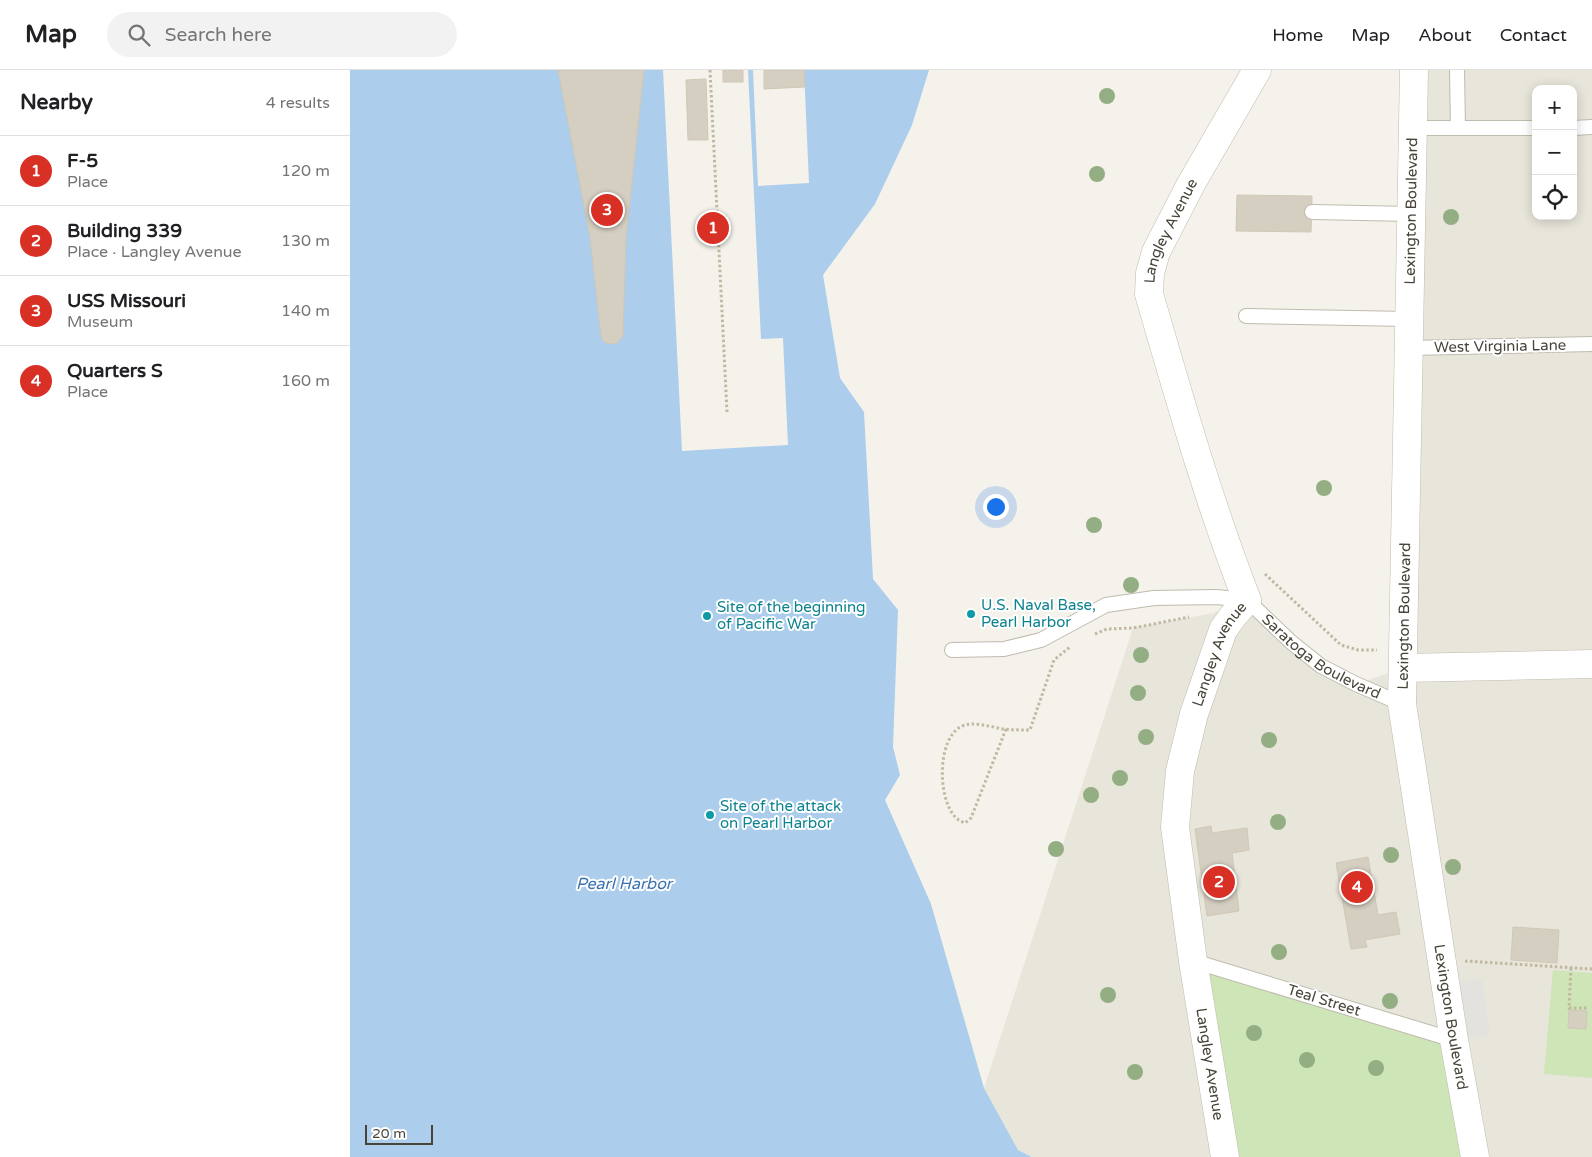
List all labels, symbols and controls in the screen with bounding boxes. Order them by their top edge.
search box [107,12,457,57]
text: Map [25,20,77,49]
icon: search [125,21,153,49]
text: Search here [165,24,272,46]
text: Home [1272,24,1323,46]
text: Map [1351,24,1390,46]
text: About [1418,24,1472,46]
text: Contact [1500,24,1567,46]
map controls [1532,85,1577,220]
button: + [1532,85,1577,130]
text: Nearby [20,90,93,115]
text: 4 results [266,93,330,113]
button: − [1532,130,1577,175]
street label: Lexington Boulevard [1401,137,1421,285]
text: F-5 [67,150,98,172]
text: 1 [31,161,41,181]
text: 120 m [281,161,330,181]
text: Place [67,172,108,192]
street label: Langley Avenue [1141,175,1201,284]
button: locate [1532,175,1577,220]
pin: 3 [591,191,623,229]
pin: 1 [697,209,729,247]
text: Building 339 [67,220,182,242]
text: 2 [31,231,41,251]
text: 130 m [281,231,330,251]
text: Place · Langley Avenue [67,242,242,262]
text: USS Missouri [67,290,186,312]
text: 3 [31,301,41,321]
text: 140 m [281,301,330,321]
text: Museum [67,312,133,332]
street label: West Virginia Lane [1434,336,1566,356]
text: Quarters S [67,360,163,382]
text: 4 [31,371,41,391]
text: 160 m [281,371,330,391]
text: Place [67,382,108,402]
your location [983,494,1009,520]
street label: Lexington Boulevard [1394,542,1414,690]
place label: U.S. Naval Base, Pearl Harbor [981,596,1096,631]
place label: Site of the beginning of Pacific War [717,598,866,633]
street label: Langley Avenue [1188,598,1250,709]
marker: U.S. Naval Base, Pearl Harbor [965,608,977,620]
marker: Site of the beginning of Pacific War [701,610,713,622]
street label: Saratoga Boulevard [1258,610,1383,703]
place label: Site of the attack on Pearl Harbor [720,797,841,832]
marker: Site of the attack on Pearl Harbor [704,809,716,821]
pin: 2 [1203,863,1235,901]
pin: 4 [1341,868,1373,906]
water label: Pearl Harbor [576,874,674,894]
street label: Lexington Boulevard [1430,943,1472,1091]
street label: Teal Street [1285,980,1363,1020]
street label: Langley Avenue [1192,1007,1228,1121]
scale bar [365,1122,432,1145]
text: 20 m [372,1125,406,1142]

